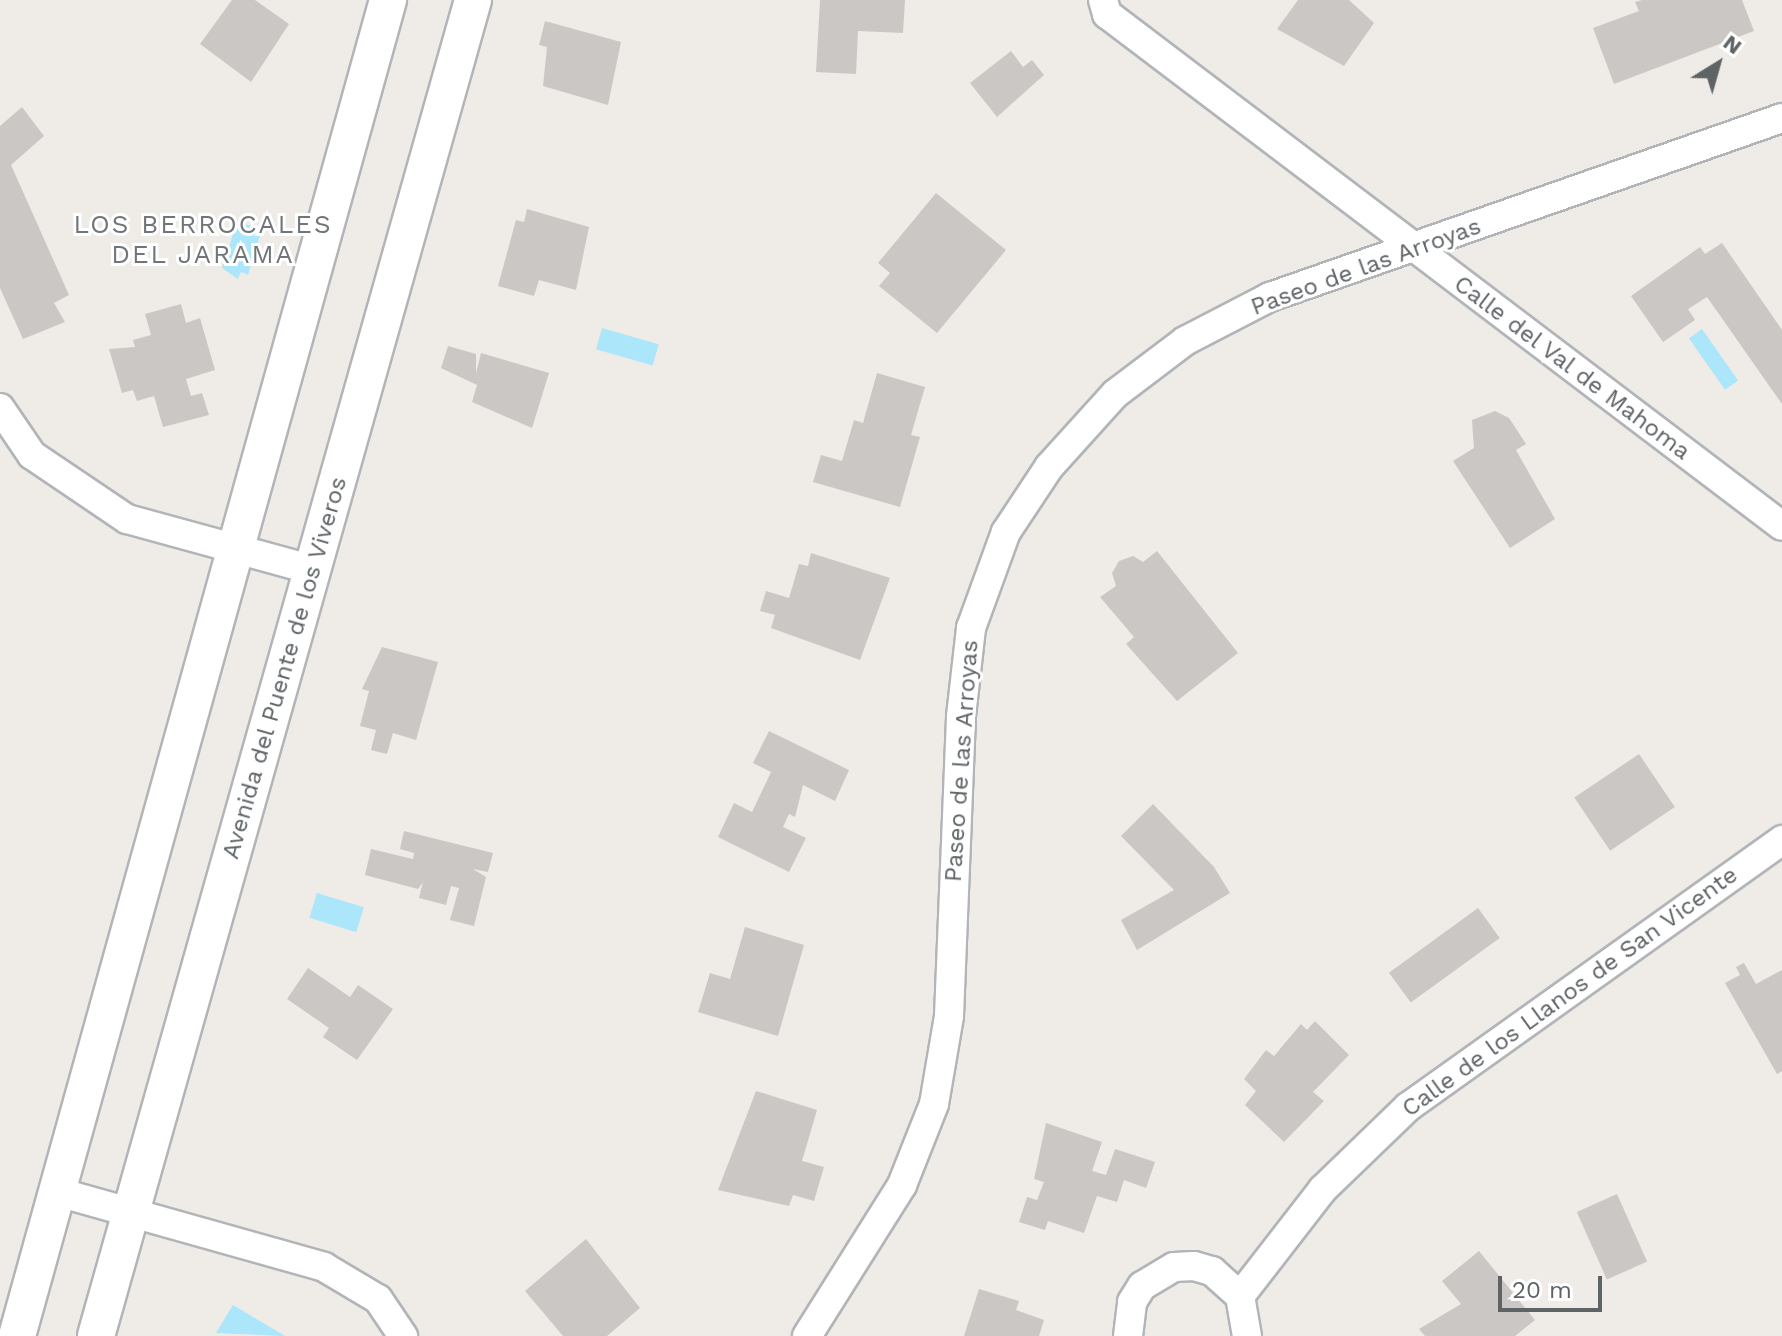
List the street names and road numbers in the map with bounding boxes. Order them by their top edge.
street label: Paseo de las Arroyas [1247,212,1485,322]
street label: Calle del Val de Mahoma [1447,269,1697,467]
street label: Avenida del Puente de los Viveros [216,473,354,863]
street label: Paseo de las Arroyas [939,639,985,883]
street label: Calle de los Llanos de San Vicente [1396,860,1744,1124]

